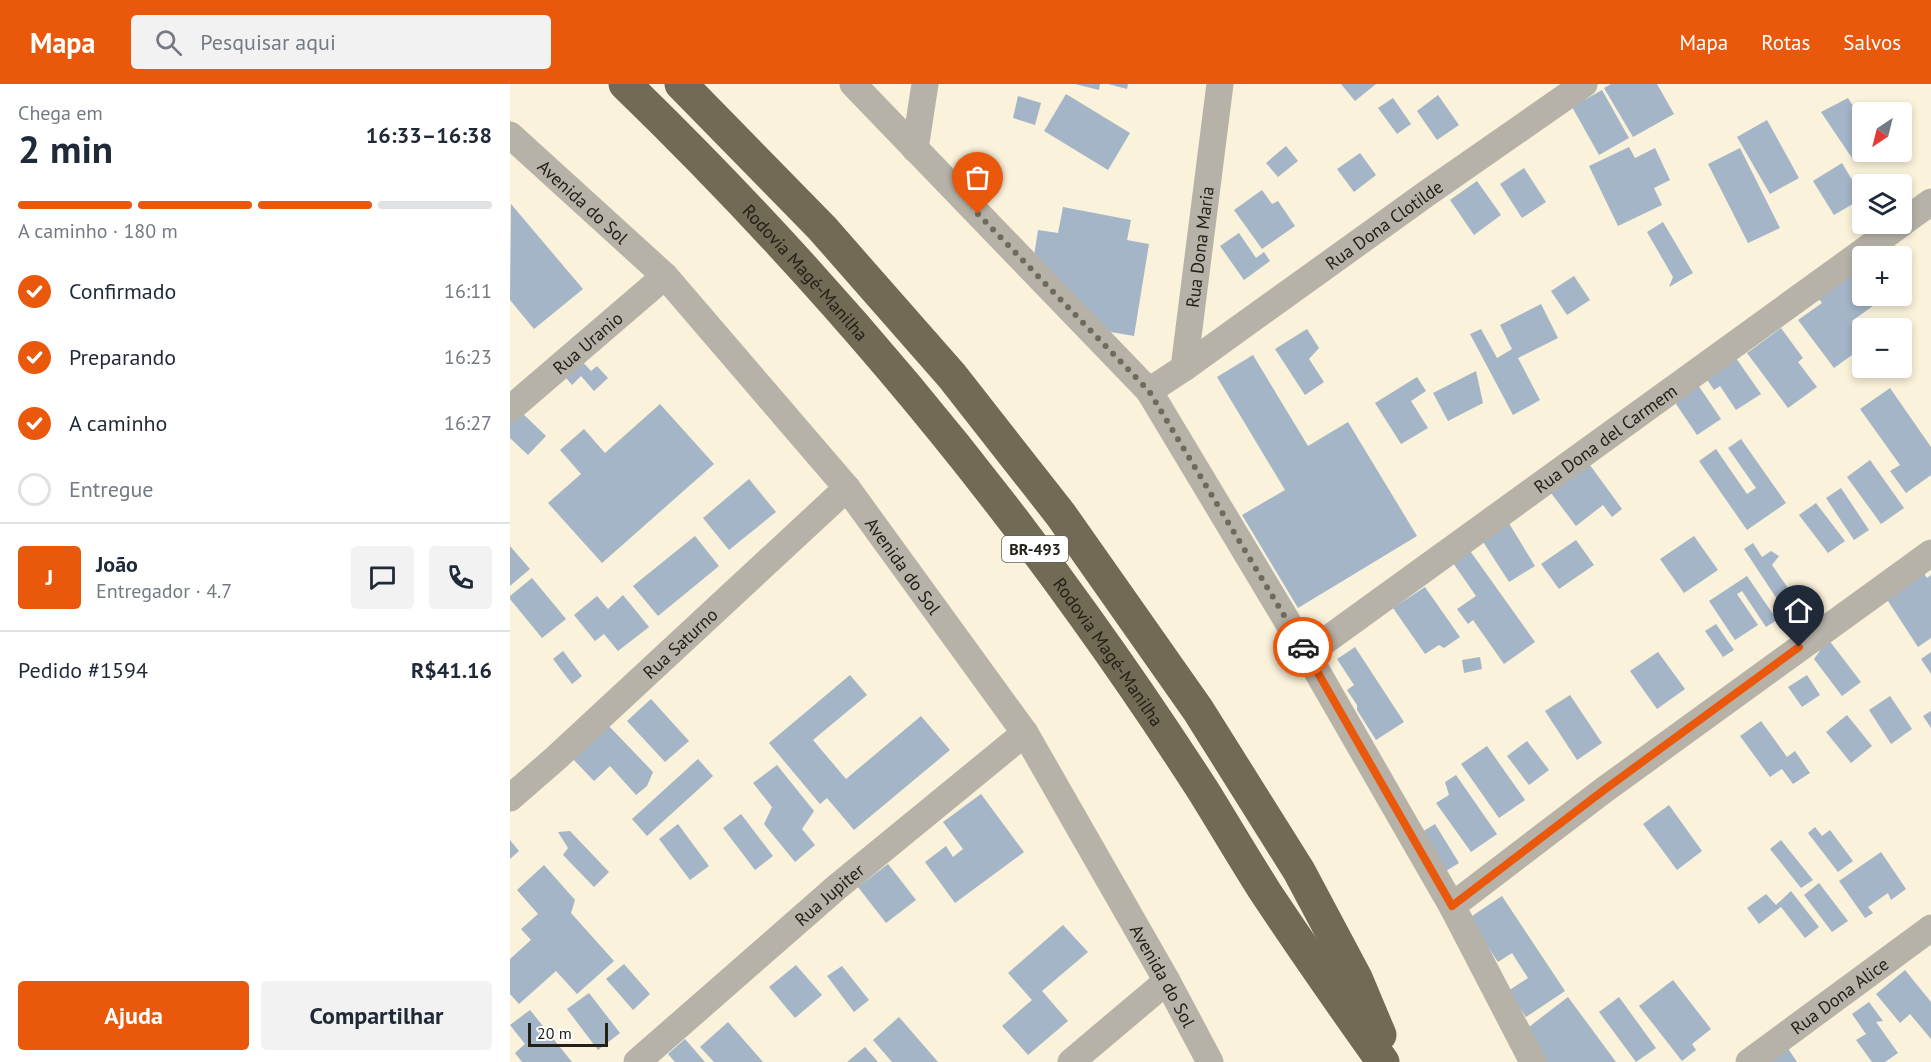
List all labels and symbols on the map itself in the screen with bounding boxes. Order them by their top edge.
north arrow [1852,102,1912,162]
pin [952,152,1003,214]
street label: Avenida do Sol [533,155,634,249]
street label: Rua Dona Clotilde [1320,175,1447,274]
street label: Rua Dona Maria [1180,185,1218,309]
street label: Rodovia Magé-Manilha [738,199,873,345]
street label: Rua Uranio [548,306,627,379]
street label: Rua Dona del Carmem [1529,379,1681,498]
street label: Avenida do Sol [861,513,947,619]
road number: BR-493 [1002,536,1068,562]
street label: Rodovia Magé-Manilha [1049,573,1169,730]
pin [1773,585,1824,647]
street label: Rua Saturno [638,603,722,683]
courier [1273,617,1333,677]
street label: Rua Jupiter [789,858,869,931]
street label: Avenida do Sol [1125,920,1201,1032]
street label: Rua Dona Alice [1786,952,1893,1039]
scale bar [528,1020,608,1048]

